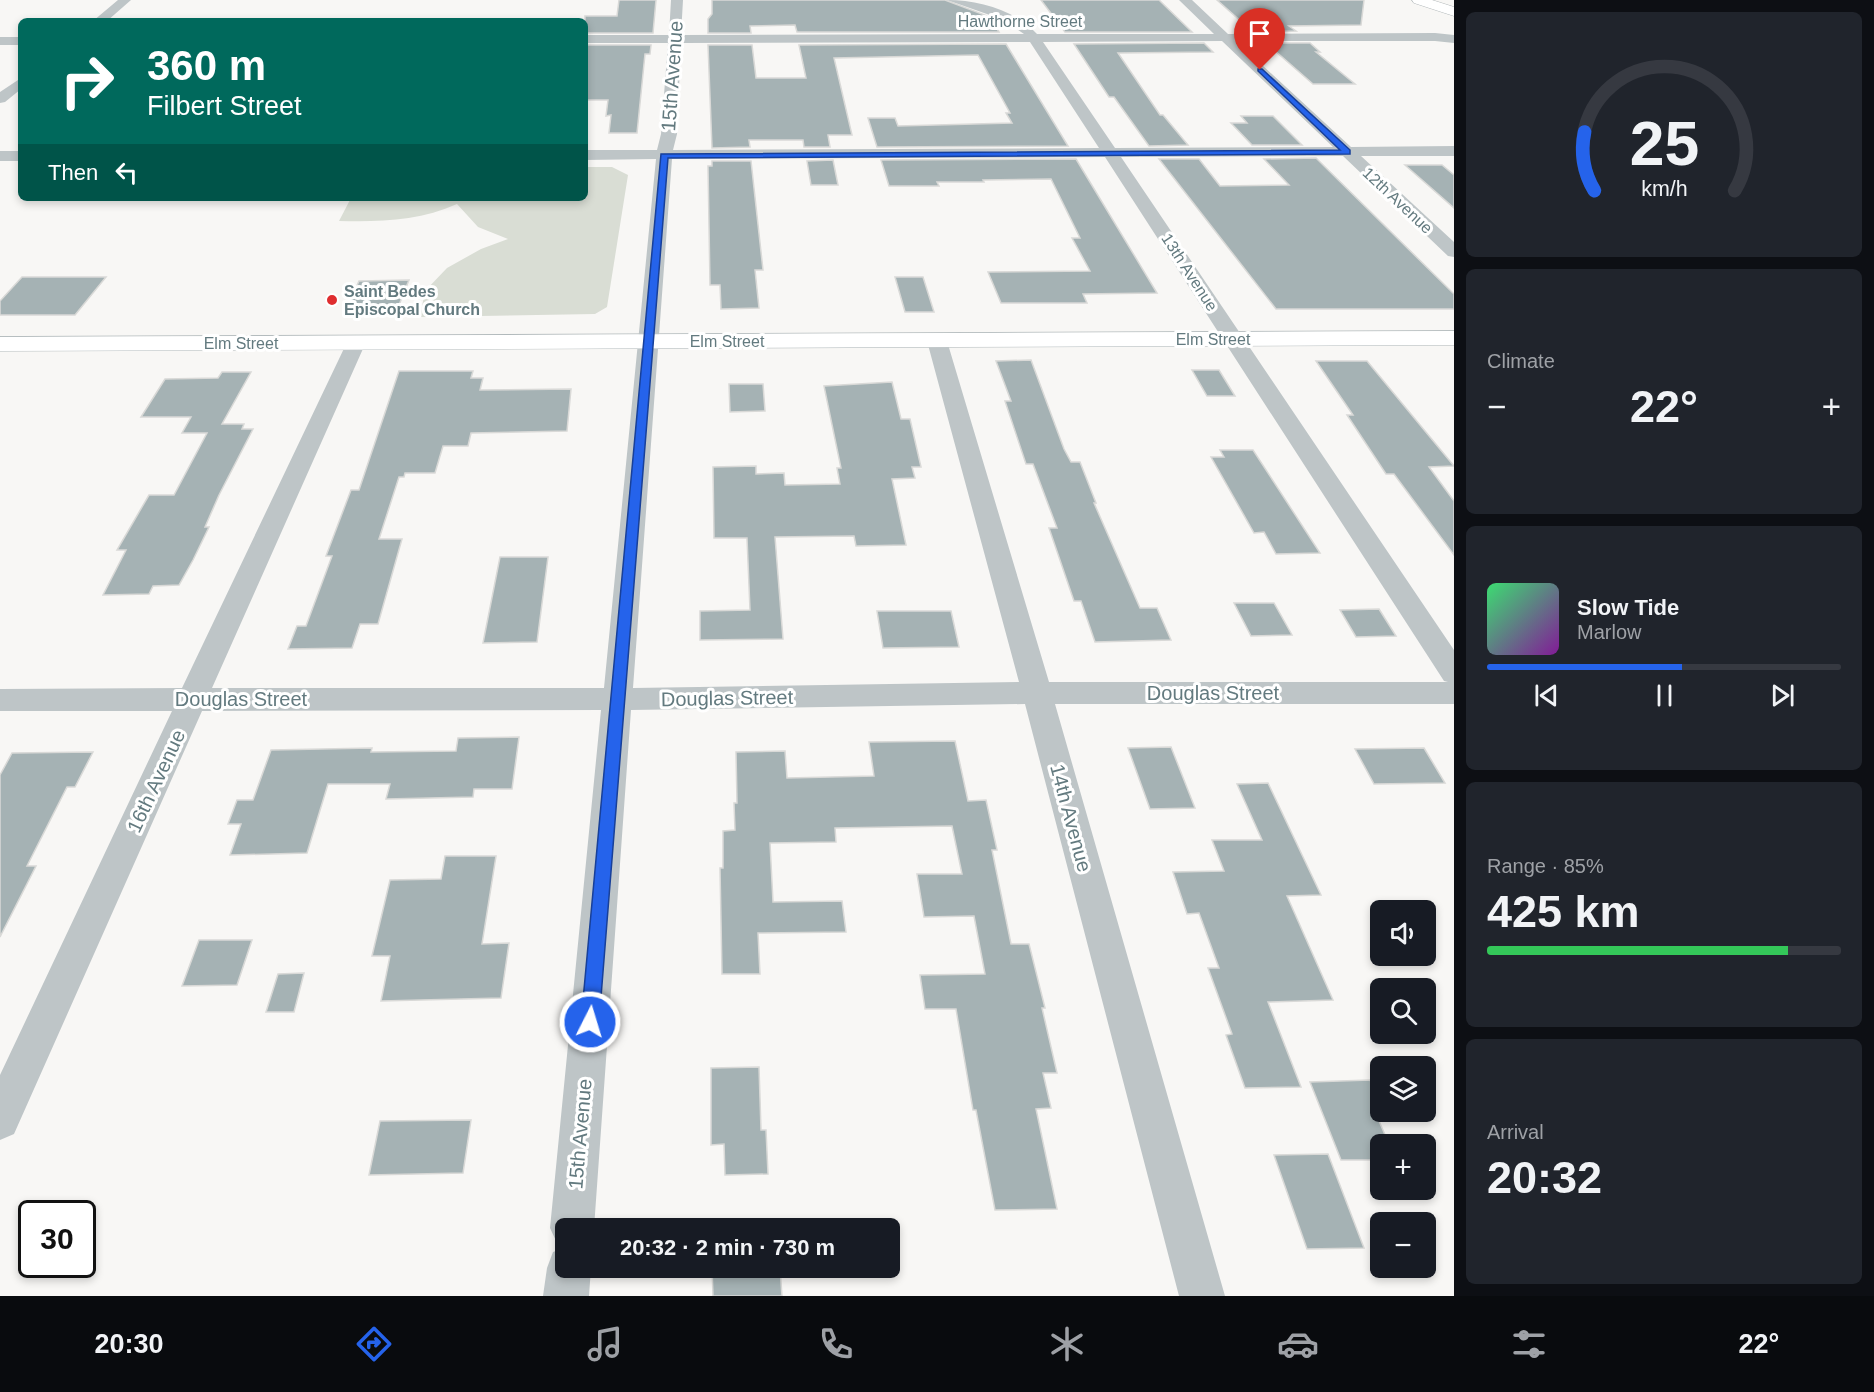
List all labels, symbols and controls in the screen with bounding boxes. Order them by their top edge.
pin [1234,8,1285,70]
street label: Hawthorne Street [958,13,1083,30]
icon: arrive [1243,17,1276,50]
street label: 15th Avenue [657,20,687,132]
icon: right [48,42,126,120]
text: 360 m [147,42,266,89]
text: Filbert Street [147,91,302,121]
text: 25 [1629,110,1699,179]
icon: left [110,156,143,189]
text: Then [48,160,98,185]
street label: 12th Avenue [1359,164,1436,237]
text: km/h [1641,178,1687,202]
street label: 13th Avenue [1158,230,1221,314]
place label: Saint Bedes Episcopal Church [344,283,480,318]
marker: Saint Bedes Episcopal Church [325,293,339,307]
street label: Elm Street [1176,331,1251,348]
street label: Elm Street [690,333,765,350]
street label: Elm Street [204,335,279,352]
text: Climate [1487,350,1555,372]
text: 22° [1630,381,1698,432]
text: − [1487,388,1506,425]
text: + [1822,388,1841,425]
text: Slow Tide [1577,595,1679,620]
text: Marlow [1577,621,1641,643]
icon: previous [1530,679,1563,712]
icon: pause [1648,679,1681,712]
icon: next [1766,679,1799,712]
street label: Douglas Street [1147,682,1280,704]
street label: Douglas Street [661,686,794,710]
street label: Douglas Street [175,688,308,710]
street label: 16th Avenue [123,726,189,836]
street label: 14th Avenue [1046,762,1096,874]
text: Range · 85% [1487,855,1604,877]
text: 425 km [1487,886,1640,937]
map controls [1370,900,1436,1278]
button: sound [1370,900,1436,966]
button: search [1370,978,1436,1044]
position arrow [558,990,622,1054]
button: layers [1370,1056,1436,1122]
street label: 15th Avenue [564,1078,596,1190]
text: Arrival [1487,1121,1544,1143]
button: + [1370,1134,1436,1200]
text: 20:32 [1487,1152,1602,1203]
speed limit sign: 30 [18,1200,96,1278]
button: − [1370,1212,1436,1278]
text: 20:32 · 2 min · 730 m [620,1235,835,1260]
icon: directions [353,1323,395,1365]
icon: music [584,1323,626,1365]
icon: phone [815,1323,857,1365]
icon: climate [1046,1323,1088,1365]
icon: car [1277,1323,1319,1365]
icon: filters [1508,1323,1550,1365]
text: 20:30 [95,1329,164,1359]
text: 22° [1739,1329,1779,1359]

